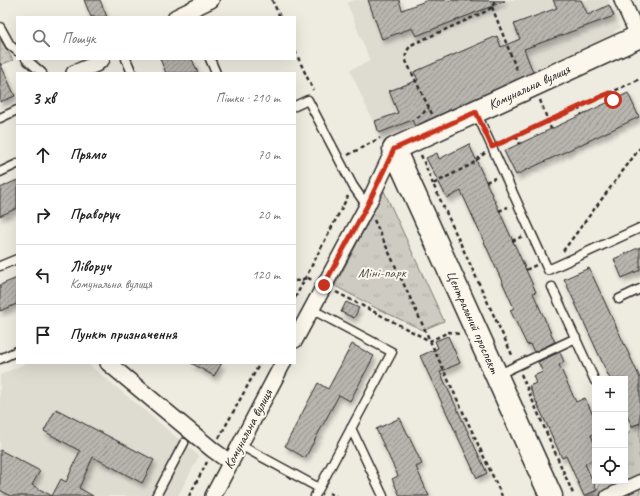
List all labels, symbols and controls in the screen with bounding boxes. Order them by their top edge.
search box [16,16,296,60]
icon: search [30,27,52,49]
text: Пошук [62,29,95,48]
street label: Комунальна вулиця [485,60,573,113]
text: 3 хв [32,88,55,109]
text: Пішки · 210 m [216,90,280,106]
route start [604,91,622,109]
icon: ahead [32,144,54,166]
text: Прямо [70,145,106,164]
text: 70 m [258,147,280,163]
icon: right [32,204,54,226]
text: Праворуч [70,205,119,224]
text: 20 m [258,207,280,223]
text: Ліворуч [70,257,111,276]
icon: left [32,264,54,286]
park label: Міні-парк [358,264,407,281]
text: 120 m [252,267,280,283]
street label: Центральний проспект [443,268,504,377]
text: Комунальна вулиця [70,276,152,292]
route end [315,276,333,294]
icon: arrive [32,324,54,346]
text: Пункт призначення [70,325,177,344]
map controls [592,376,628,484]
button: + [592,376,628,412]
street label: Комунальна вулиця [220,385,277,472]
button: − [592,412,628,448]
button: locate [592,448,628,484]

